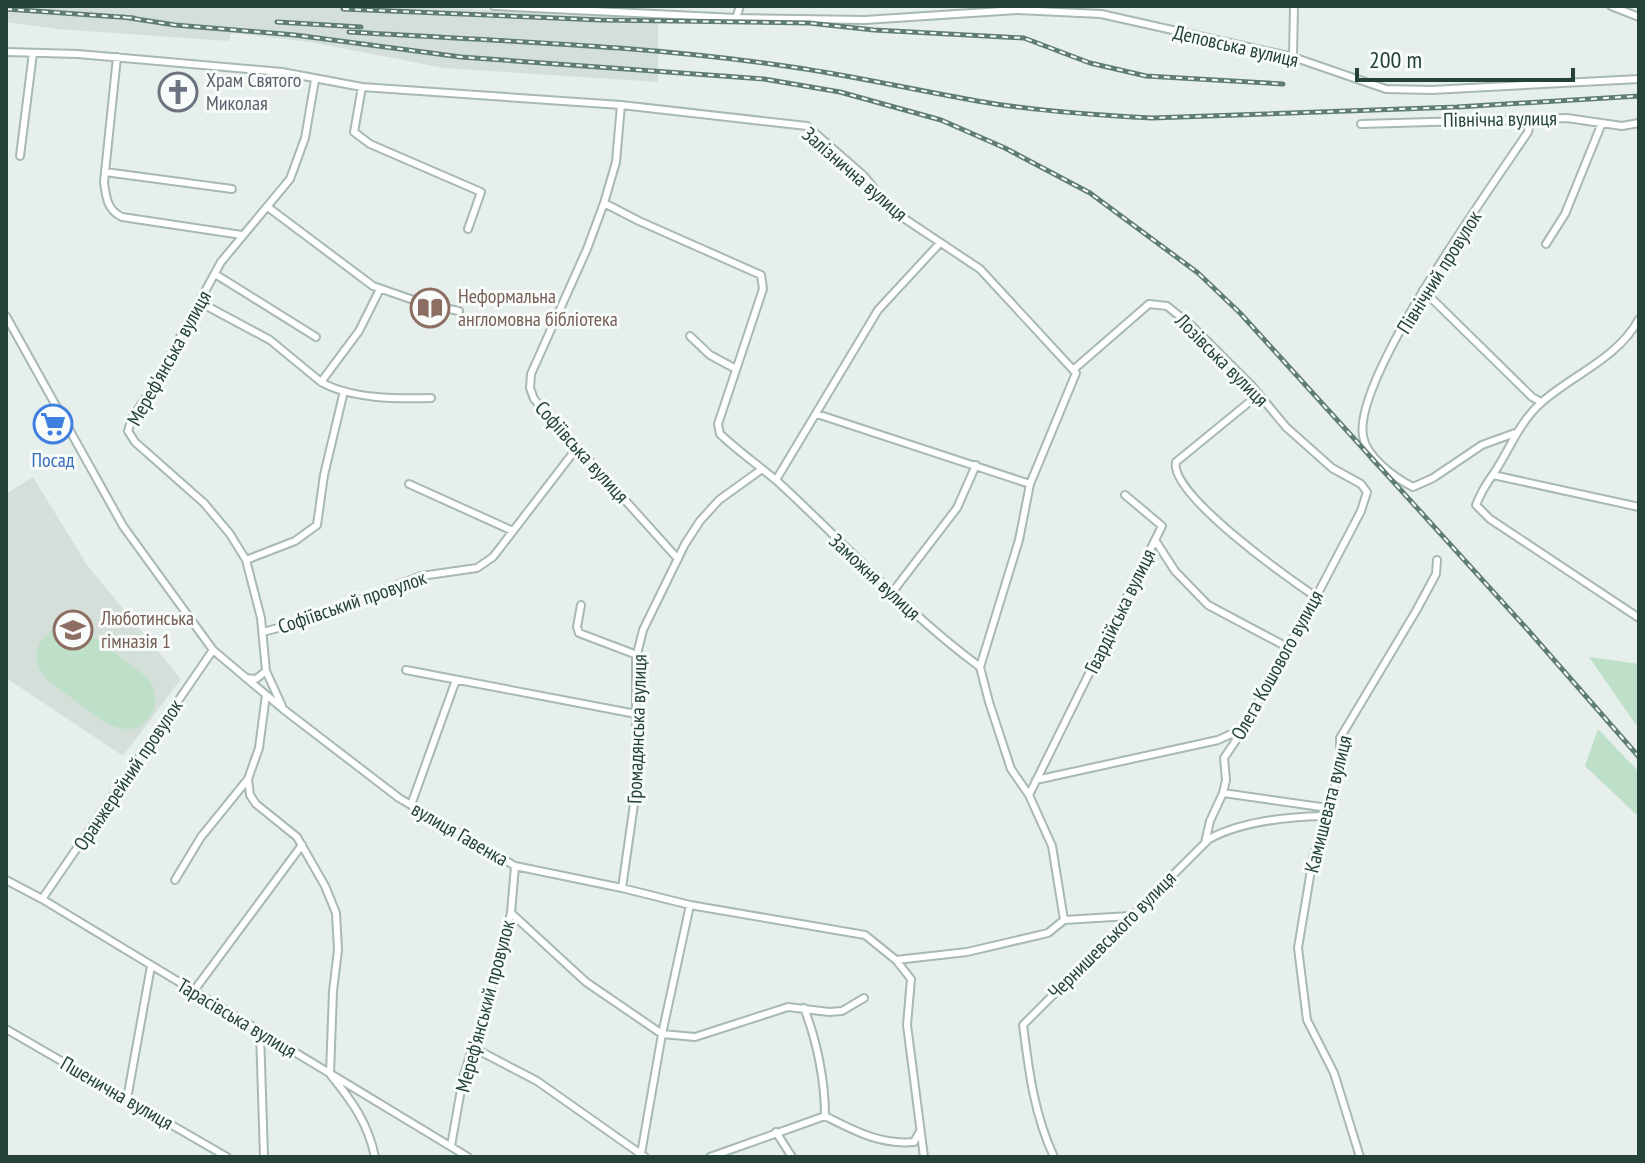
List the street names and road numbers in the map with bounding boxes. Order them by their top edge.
street label: Деповська вулиця [1171,19,1301,73]
street label: Північна вулиця [1443,105,1557,133]
street label: Залізнична вулиця [797,121,913,227]
street label: Північний провулок [1391,205,1487,338]
street label: Мереф'янська вулиця [121,286,217,430]
street label: Лозівська вулиця [1169,307,1274,412]
street label: Софіївська вулиця [529,395,635,509]
street label: Заможня вулиця [824,528,926,626]
street label: Гвардійська вулиця [1079,544,1161,678]
street label: Софіївський провулок [274,564,430,640]
street label: Олега Кошового вулиця [1225,586,1329,744]
street label: Громадянська вулиця [621,654,653,804]
street label: Оранжерейний провулок [68,694,188,856]
street label: Камишевата вулиця [1298,733,1358,875]
street label: вулиця Гавенка [407,796,513,872]
street label: Чернишевського вулиця [1042,865,1182,1005]
street label: Мереф'янський провулок [450,917,521,1095]
street label: Тарасівська вулиця [173,972,301,1064]
street label: Пшенична вулиця [56,1050,178,1136]

